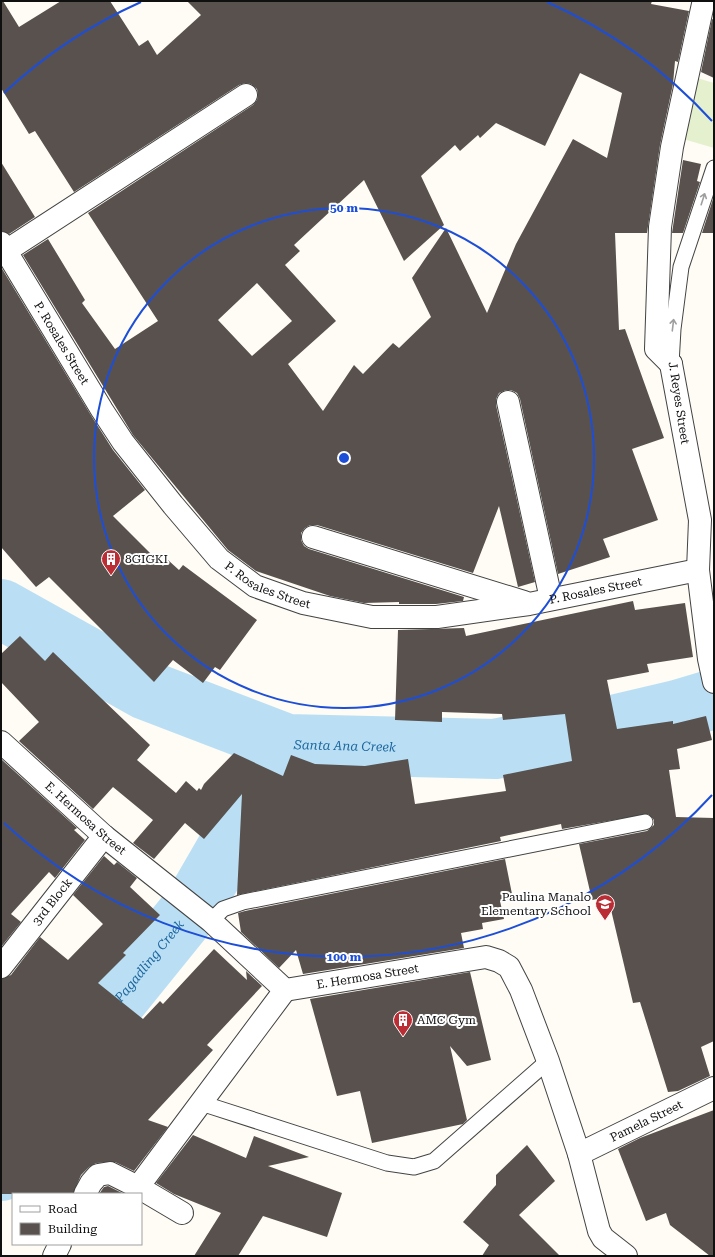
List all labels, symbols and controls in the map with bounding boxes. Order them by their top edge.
one-way arrow [700,192,707,205]
text: 50 m [330,201,358,215]
street label: P. Rosales Street [31,299,92,388]
one-way arrow [670,319,677,332]
street label: J. Reyes Street [666,361,692,446]
centre of rings [337,451,351,465]
building icon: 8GIGKI [100,548,122,576]
place label: 8GIGKI [125,552,168,566]
street label: P. Rosales Street [222,559,312,611]
street label: P. Rosales Street [548,574,644,607]
water label: Santa Ana Creek [293,737,397,755]
street label: E. Hermosa Street [42,779,129,858]
street label: 3rd Block [30,875,75,928]
place label: Paulina Manalo Elementary School [481,890,591,918]
school or university icon: Paulina Manalo Elementary School [594,893,616,921]
water label: Pagadling Creek [111,916,188,1006]
text: 100 m [327,950,362,964]
street label: E. Hermosa Street [316,961,420,992]
building icon: AMC Gym [392,1009,414,1037]
place label: AMC Gym [417,1013,476,1027]
street label: Pamela Street [608,1097,685,1145]
legend [12,1193,142,1245]
text: Road [48,1202,78,1216]
text: Building [48,1222,97,1236]

